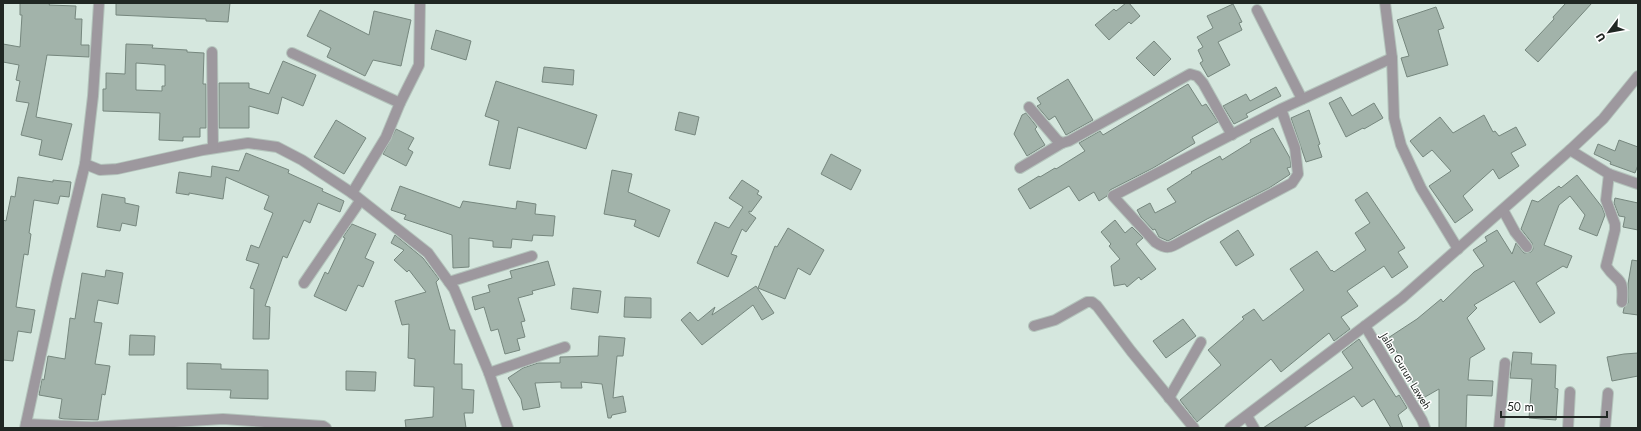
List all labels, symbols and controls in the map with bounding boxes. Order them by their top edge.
north arrow [1589,12,1629,52]
text: U [1592,30,1609,45]
street label: Jalan Gurun Laweh [1376,328,1435,412]
scale bar [1501,393,1607,419]
text: 50 m [1507,398,1534,416]

